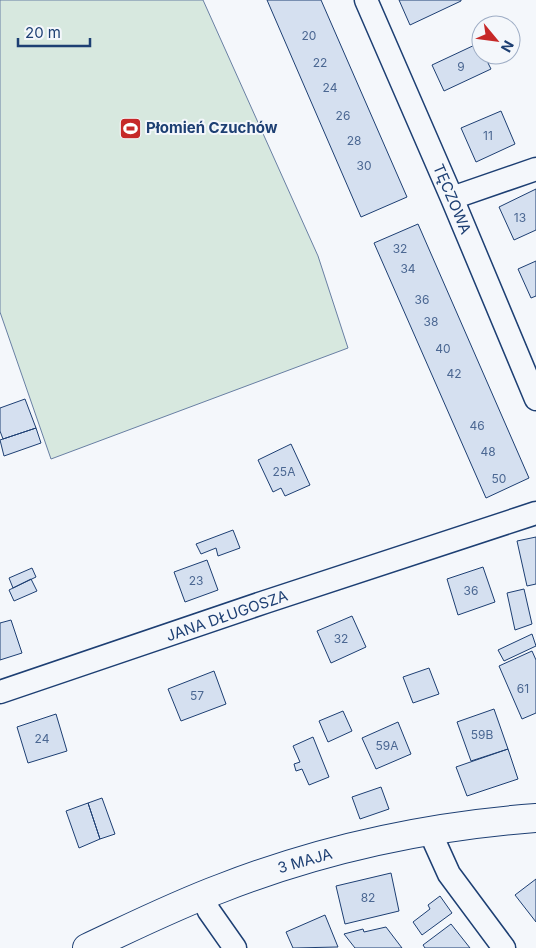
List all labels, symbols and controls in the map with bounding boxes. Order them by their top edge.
scale bar [18,15,90,47]
north arrow [471,15,521,65]
text: 20 m [25,23,61,42]
house number: 20 [302,28,316,43]
text: N [498,38,518,55]
house number: 22 [313,55,327,70]
house number: 9 [457,59,465,74]
house number: 24 [323,80,338,95]
house number: 26 [336,108,350,123]
sports icon: Płomień Czuchów [118,116,142,140]
place label: Płomień Czuchów [146,118,278,137]
house number: 11 [483,128,493,143]
house number: 28 [347,133,361,148]
house number: 30 [357,158,371,173]
street label: TĘCZOWA [429,161,476,237]
house number: 13 [514,210,526,225]
house number: 32 [393,241,407,256]
house number: 34 [400,261,416,276]
house number: 36 [415,292,429,307]
house number: 38 [424,314,438,329]
house number: 40 [435,341,451,356]
house number: 42 [446,366,462,381]
house number: 46 [469,418,485,433]
house number: 48 [480,444,496,459]
house number: 25A [273,464,295,479]
house number: 50 [492,471,506,486]
house number: 23 [189,573,203,588]
house number: 36 [464,583,478,598]
street label: JANA DŁUGOSZA [163,586,290,645]
house number: 32 [334,631,348,646]
house number: 61 [517,681,529,696]
house number: 57 [190,688,204,703]
house number: 59B [471,727,493,742]
house number: 24 [35,731,50,746]
house number: 59A [375,738,399,753]
street label: 3 MAJA [275,844,334,877]
house number: 82 [361,890,375,905]

